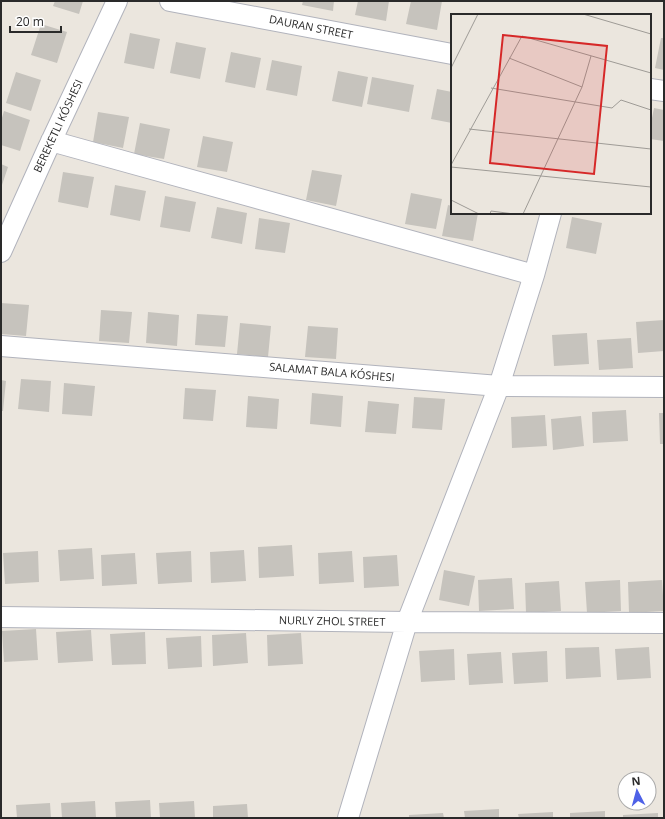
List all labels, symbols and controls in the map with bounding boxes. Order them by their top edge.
scale bar [10,8,61,34]
street label: DAURAN STREET [268,11,354,42]
text: 20 m [16,13,44,30]
inset map [451,14,651,214]
street label: BEREKETLI KÓSHESI [29,77,86,175]
street label: SALAMAT BALA KÓSHESI [269,359,395,384]
street label: NURLY ZHOL STREET [279,612,385,629]
north arrow [617,771,657,811]
text: N [631,773,641,788]

